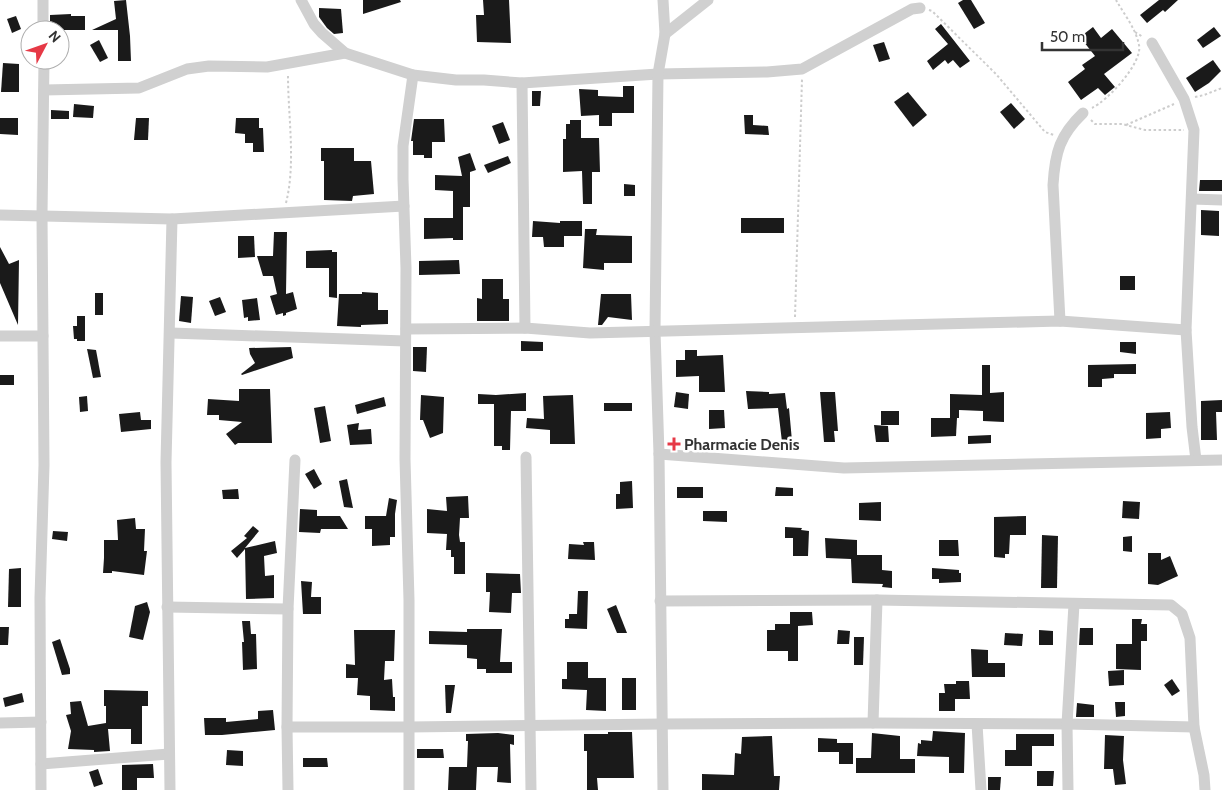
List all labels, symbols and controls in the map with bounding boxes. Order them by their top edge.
north arrow [20,20,70,70]
scale bar [1042,20,1123,52]
text: N [45,27,65,46]
text: 50 m [1050,28,1085,46]
place label: Pharmacie Denis [684,435,800,454]
marker: Pharmacie Denis [668,438,680,450]

